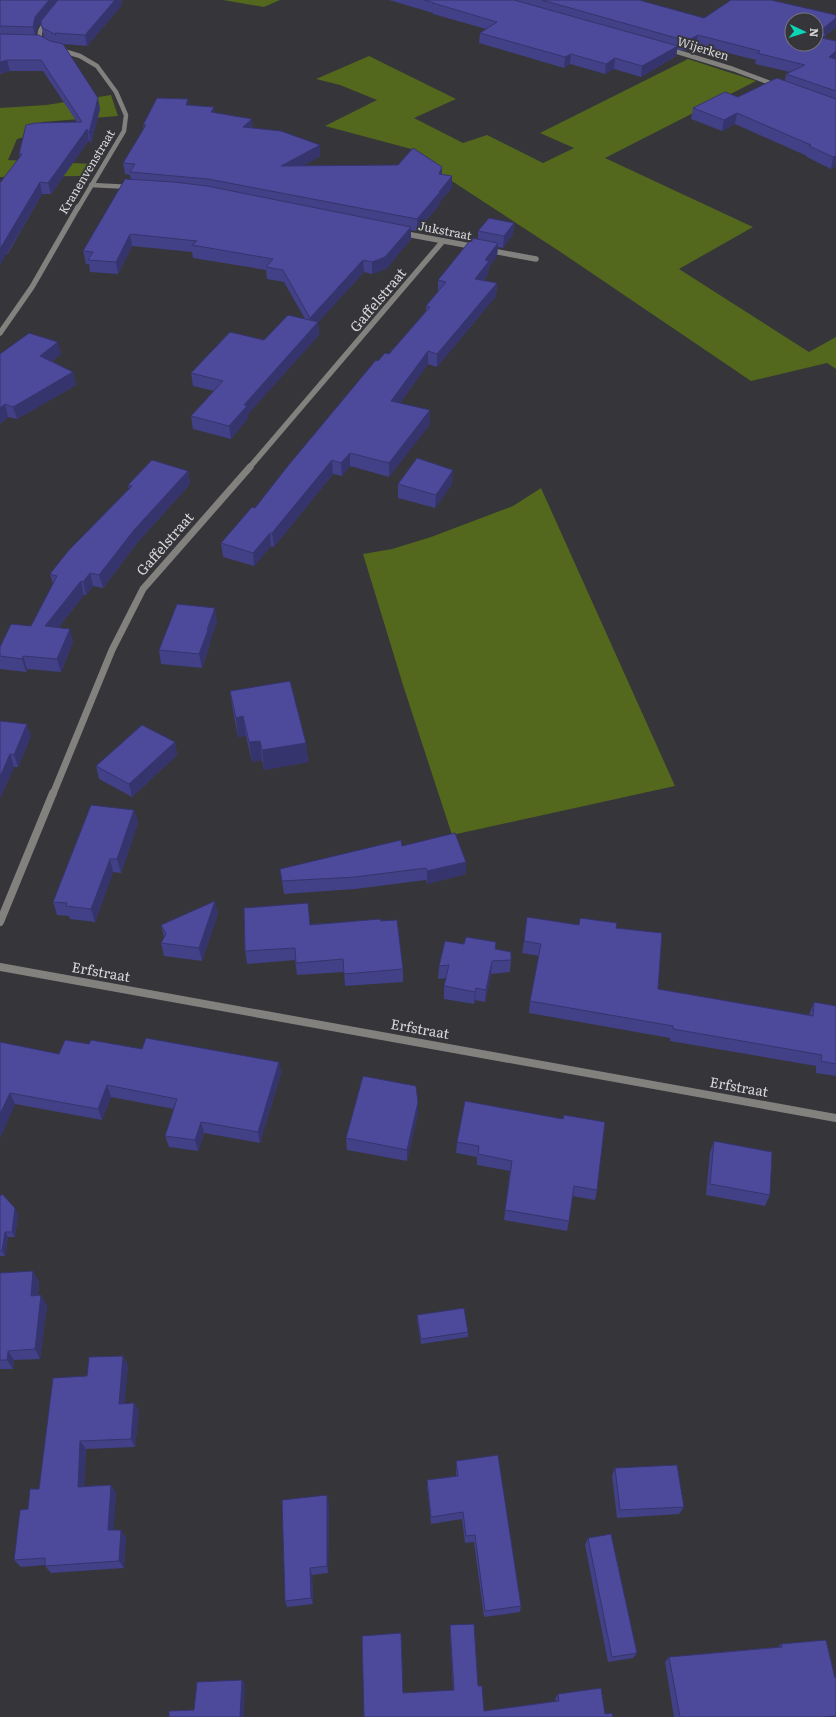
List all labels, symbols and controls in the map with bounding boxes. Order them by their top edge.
north arrow [784,12,824,52]
text: N [807,28,823,38]
street label: Wijerken [675,32,731,64]
street label: Kranenvenstraat [54,125,119,217]
street label: Jukstraat [417,216,474,244]
street label: Gaffelstraat [344,263,410,336]
street label: Gaffelstraat [131,507,198,579]
street label: Erfstraat [70,956,132,986]
street label: Erfstraat [389,1013,451,1043]
street label: Erfstraat [708,1071,770,1101]

